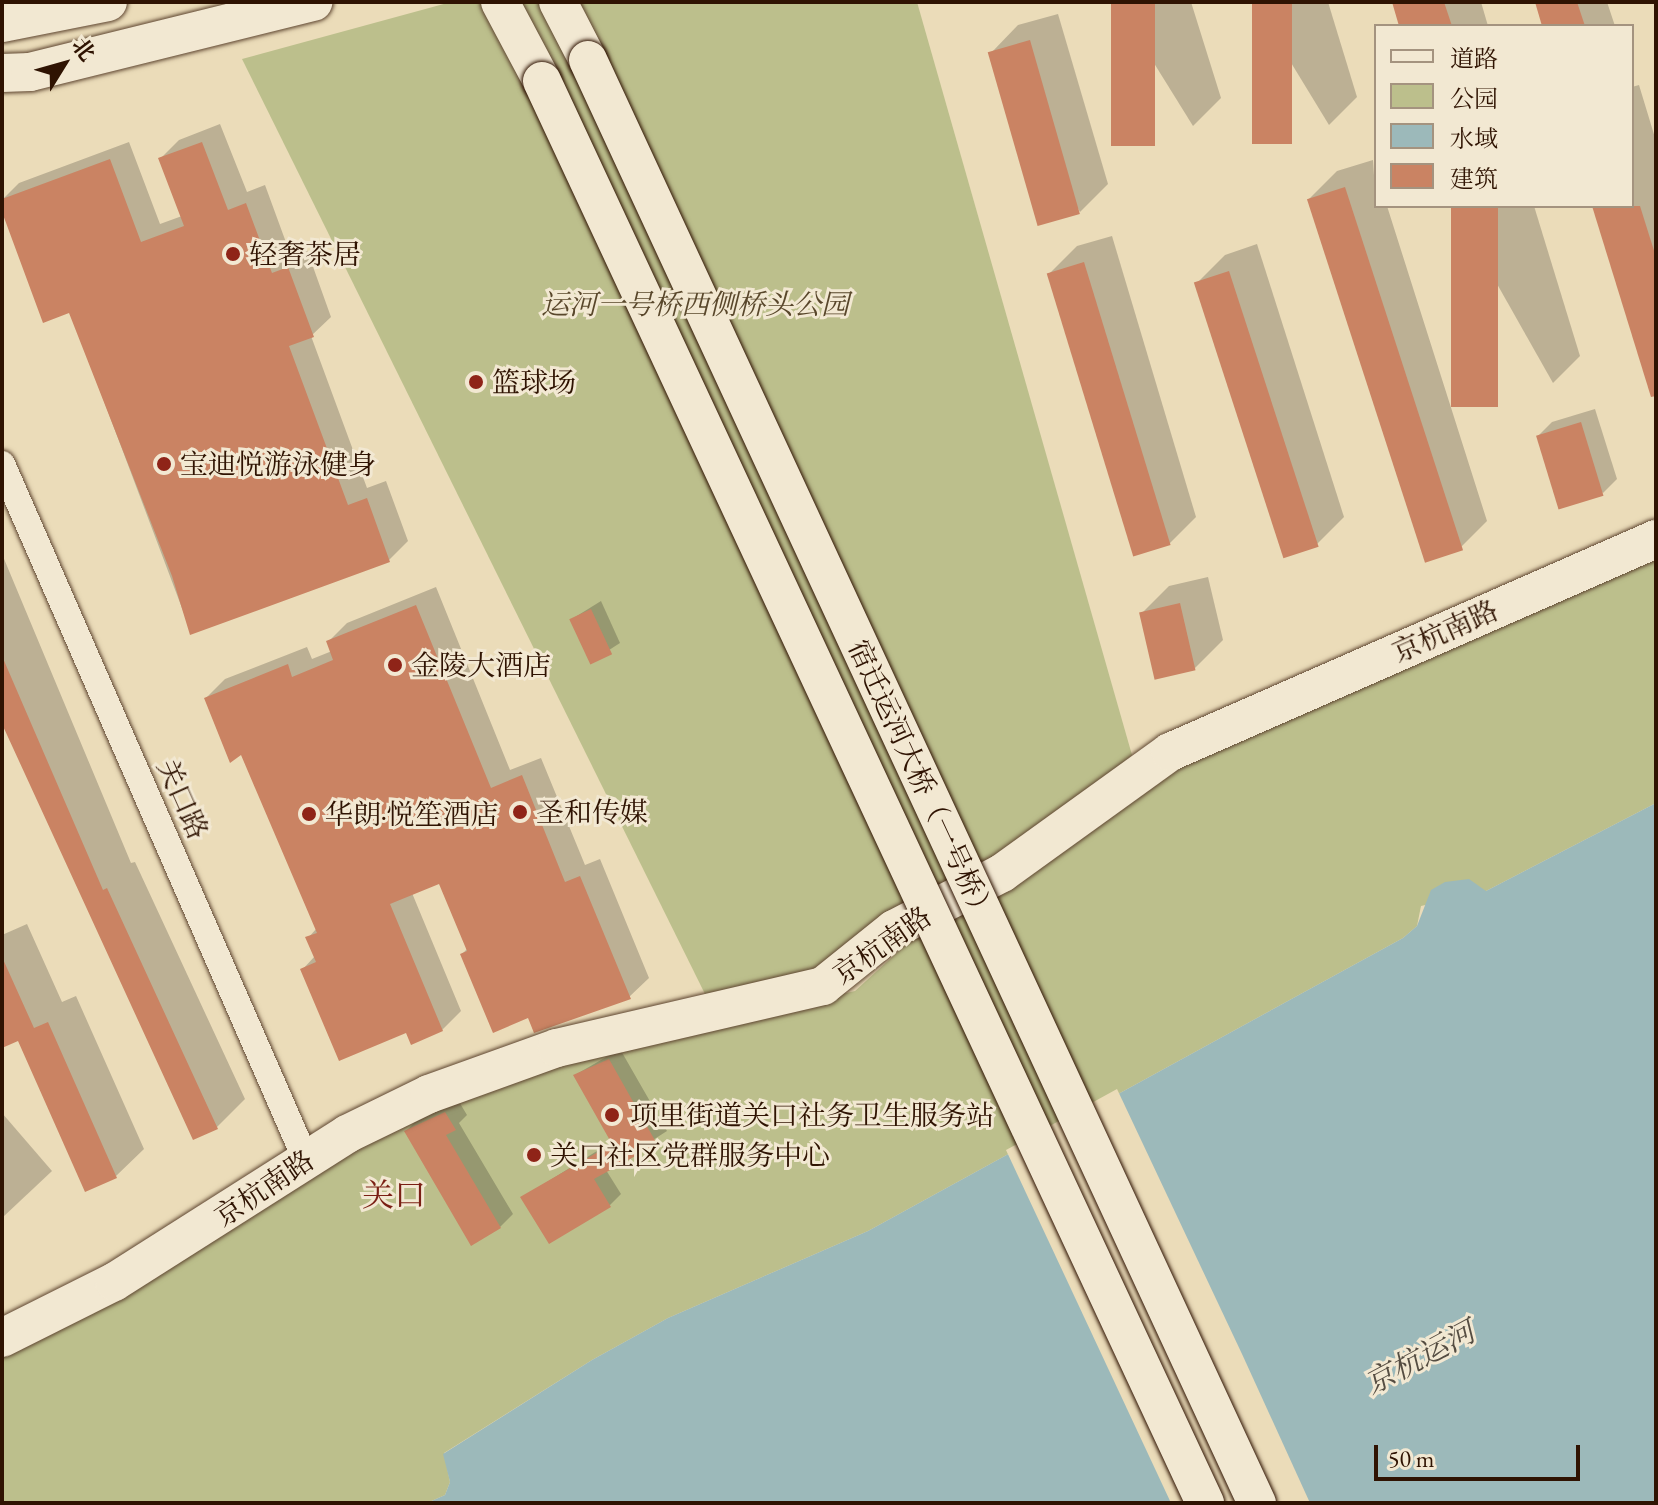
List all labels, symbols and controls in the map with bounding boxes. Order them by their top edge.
north arrow [24,24,104,104]
legend [1374,24,1634,208]
text: 北 [65,32,102,67]
text: 道路 [1450,43,1498,74]
text: 公园 [1450,83,1498,114]
text: 水域 [1450,123,1498,154]
text: 建筑 [1450,163,1498,194]
place label: 轻奢茶居 [249,237,361,271]
marker: 轻奢茶居 [224,245,242,263]
park label: 运河一号桥西侧桥头公园 [541,287,849,321]
place label: 篮球场 [492,365,576,399]
marker: 篮球场 [467,373,485,391]
place label: 宝迪悦游泳健身 [180,447,376,481]
marker: 宝迪悦游泳健身 [155,455,173,473]
street label: 京杭南路 [1387,593,1503,669]
street label: 宿迁运河大桥（一号桥） [842,634,1002,928]
place label: 金陵大酒店 [411,648,551,682]
marker: 金陵大酒店 [386,656,404,674]
street label: 关口路 [151,754,215,844]
place label: 圣和传媒 [536,795,648,829]
place label: 华朗·悦笙酒店 [325,797,499,831]
marker: 圣和传媒 [511,803,529,821]
marker: 华朗·悦笙酒店 [300,805,318,823]
street label: 京杭南路 [826,899,938,991]
place label: 项里街道关口社务卫生服务站 [630,1098,994,1132]
marker: 项里街道关口社务卫生服务站 [601,1104,623,1126]
place label: 关口社区党群服务中心 [550,1138,830,1172]
street label: 京杭南路 [208,1143,320,1233]
marker: 关口社区党群服务中心 [525,1146,543,1164]
district label: 关口 [362,1176,426,1214]
water label: 京杭运河 [1359,1314,1481,1402]
scale bar [1378,1429,1584,1479]
text: 50 m [1388,1443,1435,1474]

